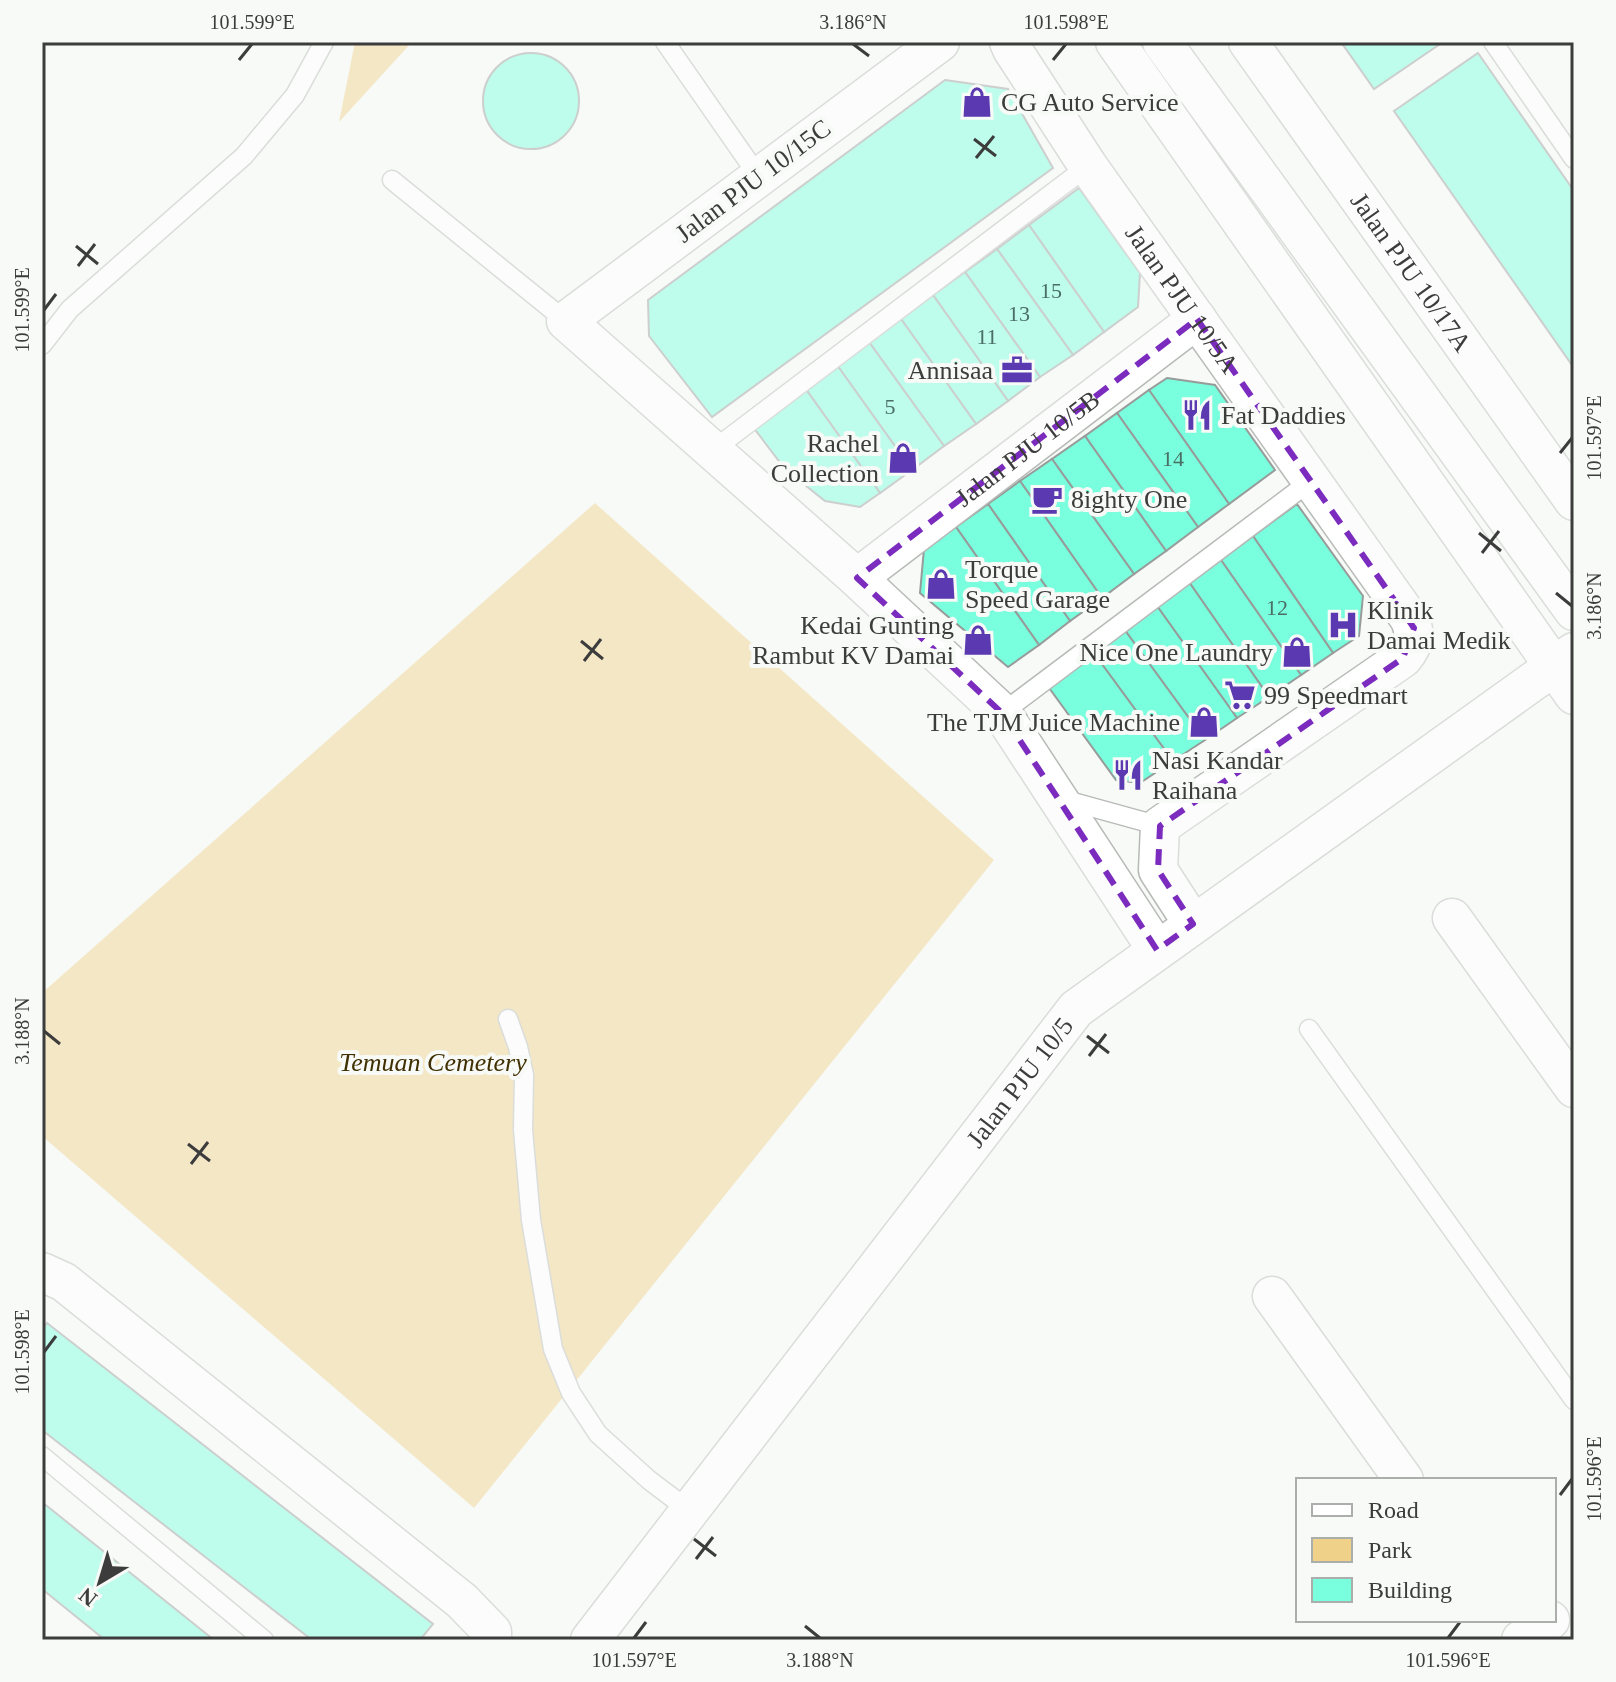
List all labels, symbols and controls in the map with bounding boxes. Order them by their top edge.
text: 101.599°E [209,11,295,33]
text: 3.186°N [819,11,887,33]
text: 101.598°E [1023,11,1109,33]
shop icon: CG Auto Service [960,85,994,119]
place label: CG Auto Service [1001,88,1179,117]
street label: Jalan PJU 10/15C [670,113,836,249]
street label: Jalan PJU 10/17A [1345,187,1478,357]
street label: Jalan PJU 10/5A [1120,219,1245,379]
text: 101.599°E [11,267,33,353]
house number: 15 [1040,278,1062,303]
house number: 13 [1008,301,1030,326]
house number: 11 [976,324,998,349]
office icon: Annisaa [1000,353,1034,387]
place label: Annisaa [908,356,993,385]
street label: Jalan PJU 10/5B [949,384,1105,512]
house number: 5 [885,394,896,419]
text: 101.597°E [1583,395,1605,481]
restaurant icon: Fat Daddies [1180,398,1214,432]
place label: Fat Daddies [1221,401,1346,430]
place label: Rachel Collection [771,429,879,488]
shop icon: Rachel Collection [886,441,920,475]
house number: 14 [1162,446,1184,471]
cafe icon: 8ighty One [1030,482,1064,516]
place label: 8ighty One [1071,485,1187,514]
place label: Torque Speed Garage [965,555,1110,614]
shop icon: Torque Speed Garage [924,567,958,601]
text: 3.186°N [1583,572,1605,640]
house number: 12 [1266,595,1288,620]
place label: Klinik Damai Medik [1367,596,1511,655]
hospital icon: Klinik Damai Medik [1326,608,1360,642]
place label: Kedai Gunting Rambut KV Damai [752,611,954,670]
shop icon: Kedai Gunting Rambut KV Damai [961,623,995,657]
shop icon: Nice One Laundry [1280,635,1314,669]
place label: Nice One Laundry [1080,638,1273,667]
supermarket icon: 99 Speedmart [1223,678,1257,712]
place label: 99 Speedmart [1264,681,1408,710]
shop icon: The TJM Juice Machine [1187,705,1221,739]
place label: The TJM Juice Machine [927,708,1180,737]
place label: Nasi Kandar Raihana [1152,746,1283,805]
restaurant icon: Nasi Kandar Raihana [1111,758,1145,792]
text: 3.188°N [11,997,33,1065]
street label: Jalan PJU 10/5 [960,1012,1079,1153]
park label: Temuan Cemetery [339,1048,527,1077]
text: 101.598°E [11,1309,33,1395]
text: 101.596°E [1583,1436,1605,1522]
legend [1296,1478,1556,1622]
text: Road [1368,1497,1419,1523]
text: Park [1368,1537,1412,1563]
north arrow [60,1542,140,1622]
text: Building [1368,1577,1452,1603]
text: N [74,1583,102,1612]
text: 101.597°E [591,1649,677,1671]
text: 3.188°N [786,1649,854,1671]
text: 101.596°E [1405,1649,1491,1671]

